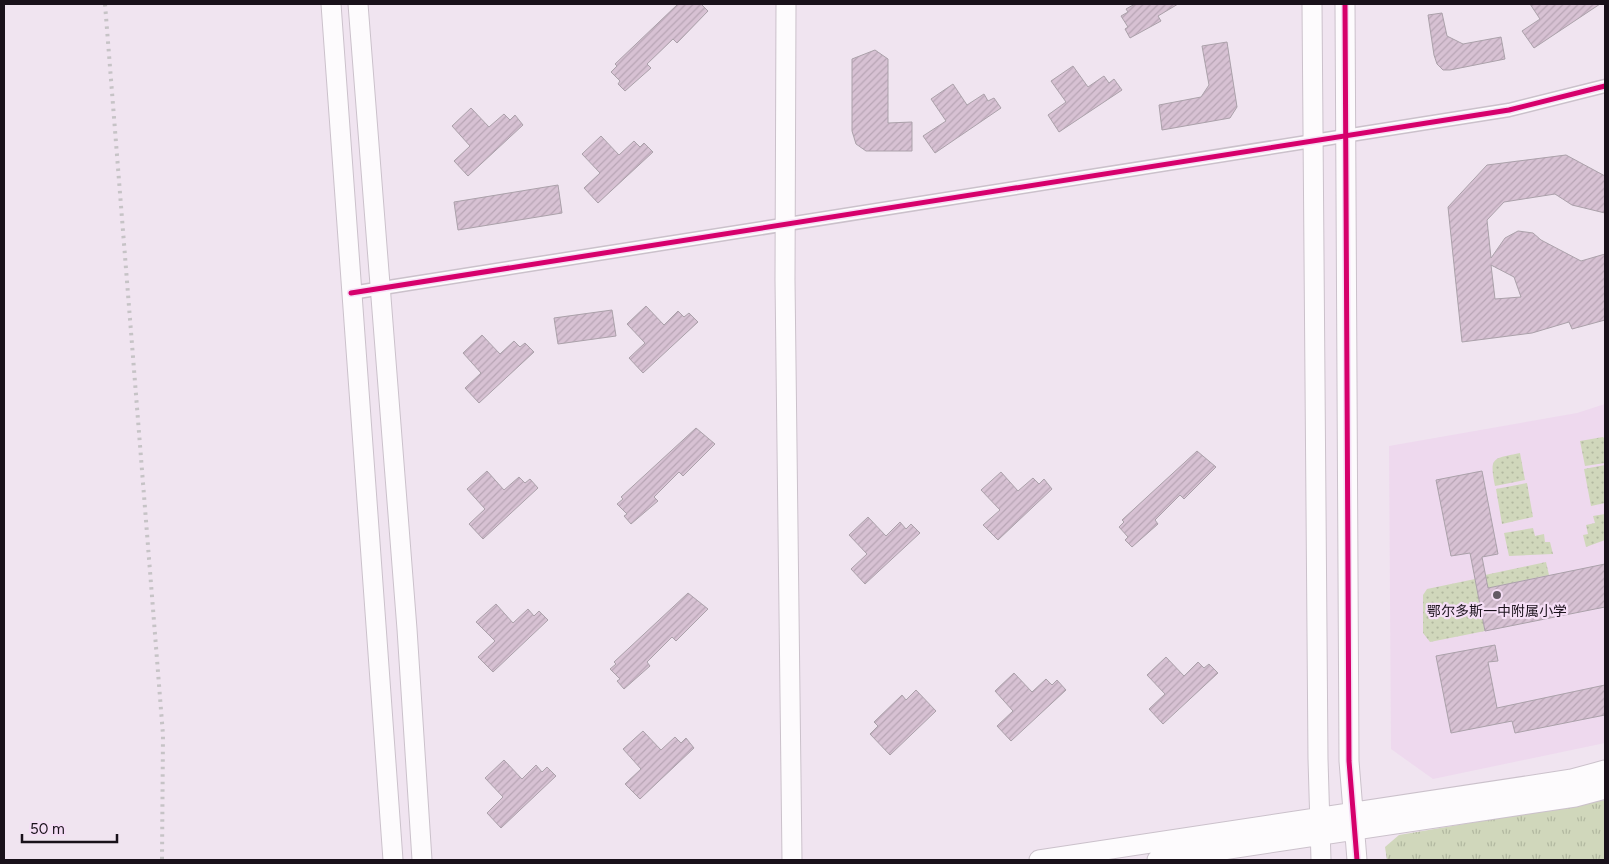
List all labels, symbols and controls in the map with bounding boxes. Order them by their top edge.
marker: 鄂尔多斯一中附属小学 [1491,589,1503,601]
place label: 鄂尔多斯一中附属小学 [1427,603,1567,620]
scale bar [22,812,118,844]
text: 50 m [30,820,65,838]

